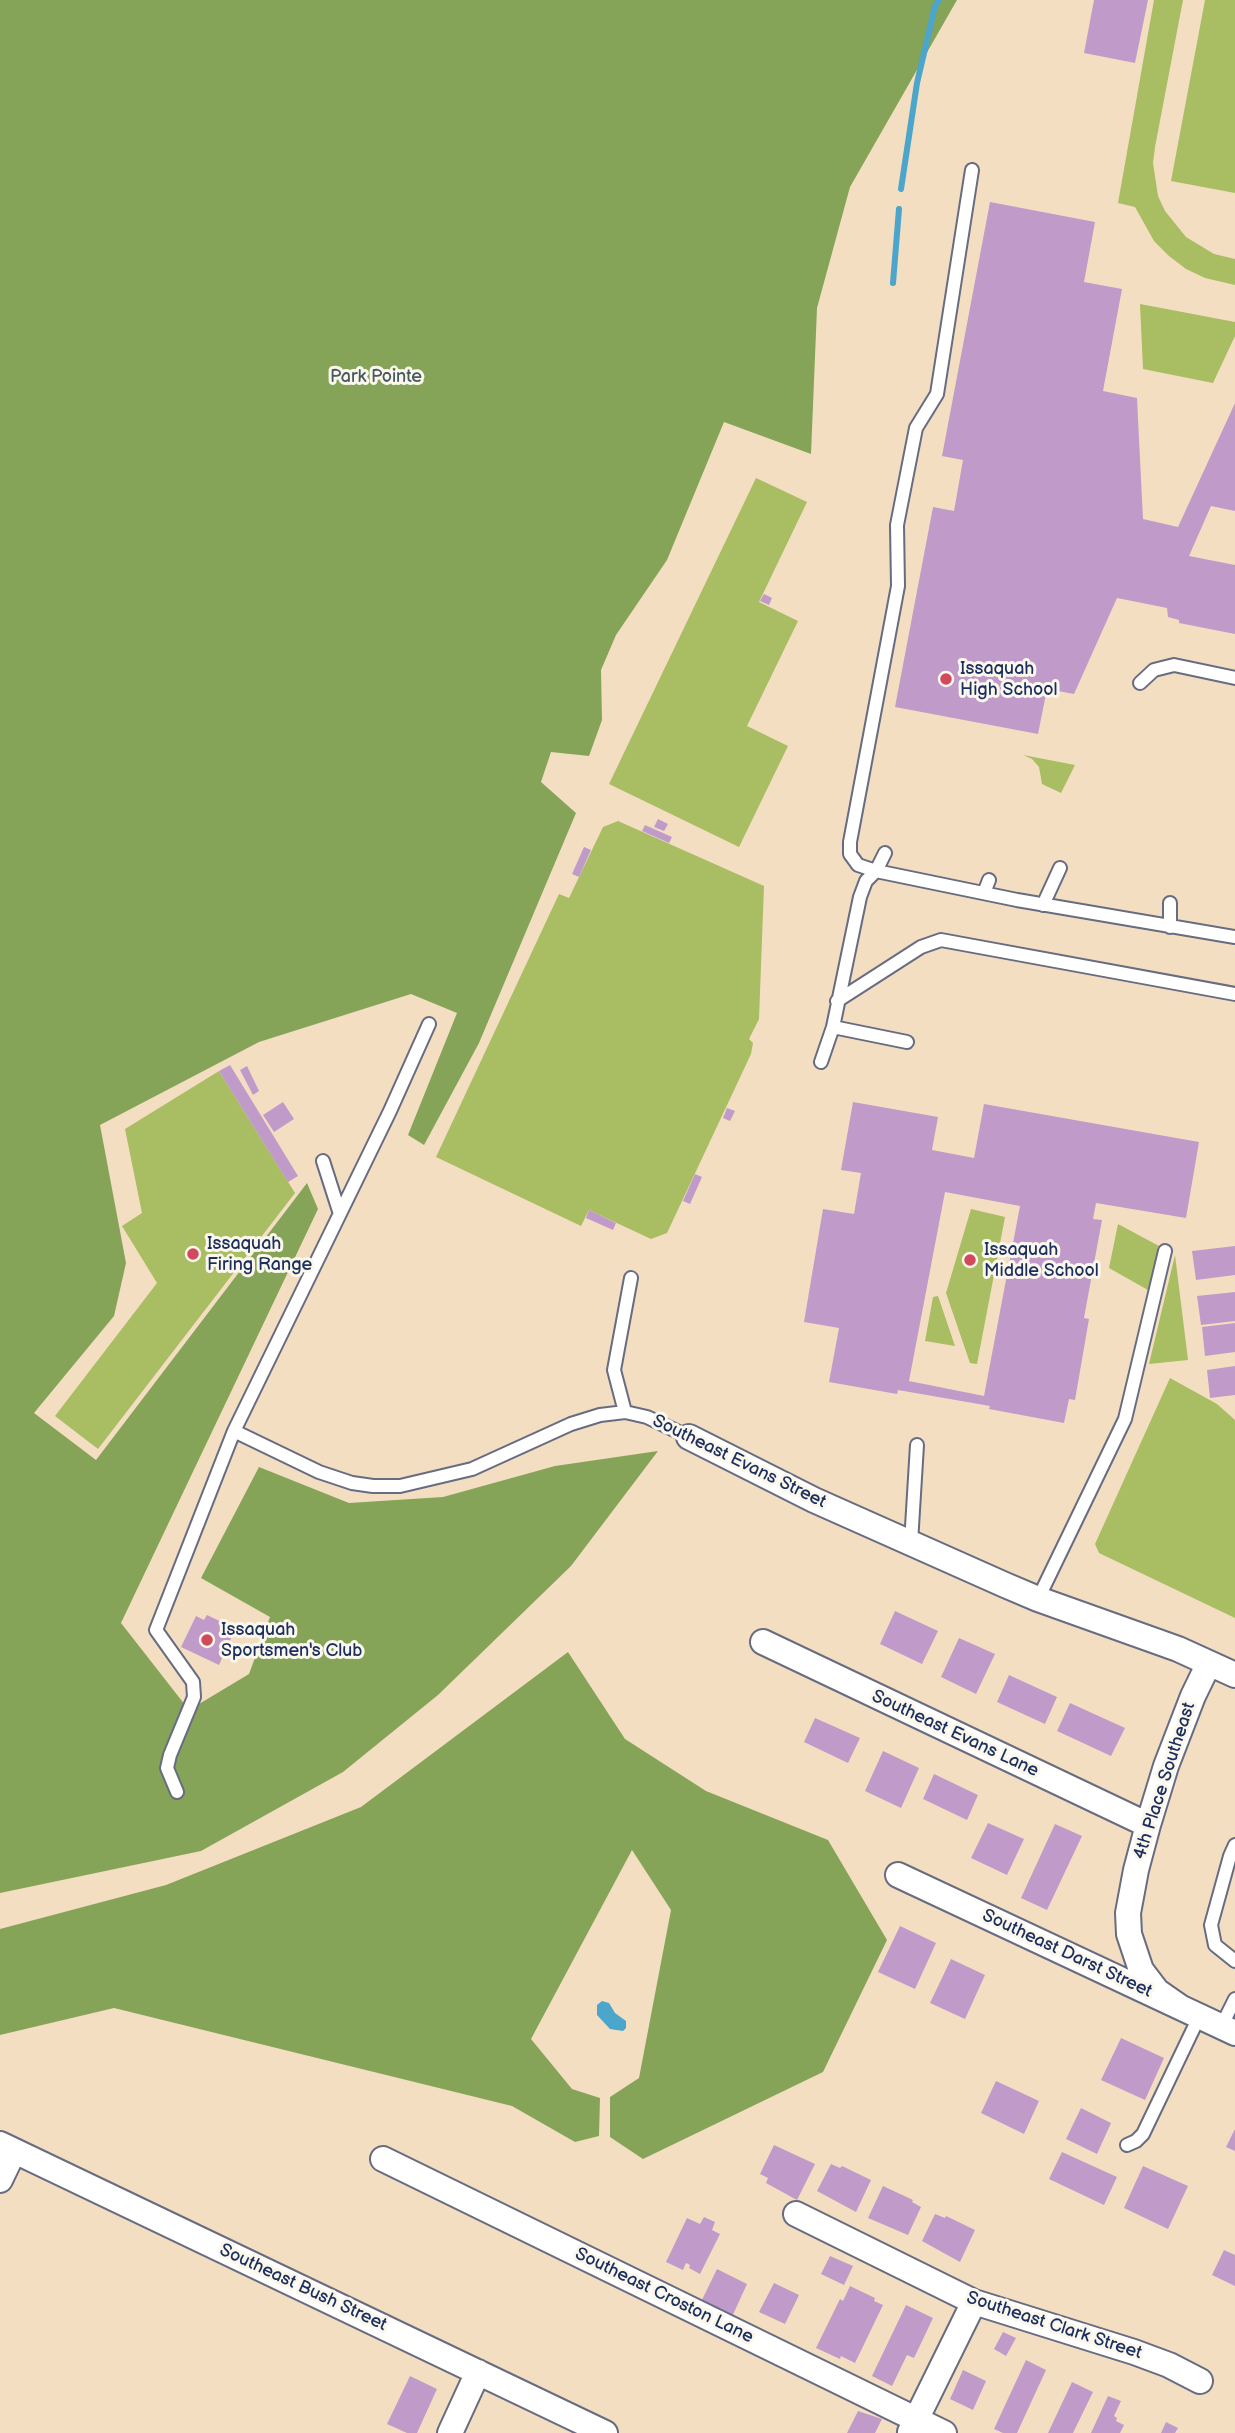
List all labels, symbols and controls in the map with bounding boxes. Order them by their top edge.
park label: Park Pointe [330,366,422,388]
place label: Issaquah High School [960,658,1057,700]
marker: Issaquah High School [938,671,954,687]
place label: Issaquah Firing Range [207,1233,312,1276]
place label: Issaquah Middle School [984,1239,1099,1282]
marker: Issaquah Firing Range [185,1246,201,1262]
marker: Issaquah Middle School [962,1252,978,1268]
street label: Southeast Evans Street [649,1411,829,1513]
place label: Issaquah Sportsmen's Club [221,1619,362,1662]
marker: Issaquah Sportsmen's Club [199,1632,215,1648]
street label: Southeast Evans Lane [868,1686,1042,1782]
street label: 4th Place Southeast [1129,1700,1201,1862]
street label: Southeast Darst Street [979,1905,1155,2003]
street label: Southeast Bush Street [216,2240,390,2336]
street label: Southeast Croston Lane [571,2243,757,2349]
street label: Southeast Clark Street [964,2287,1144,2365]

